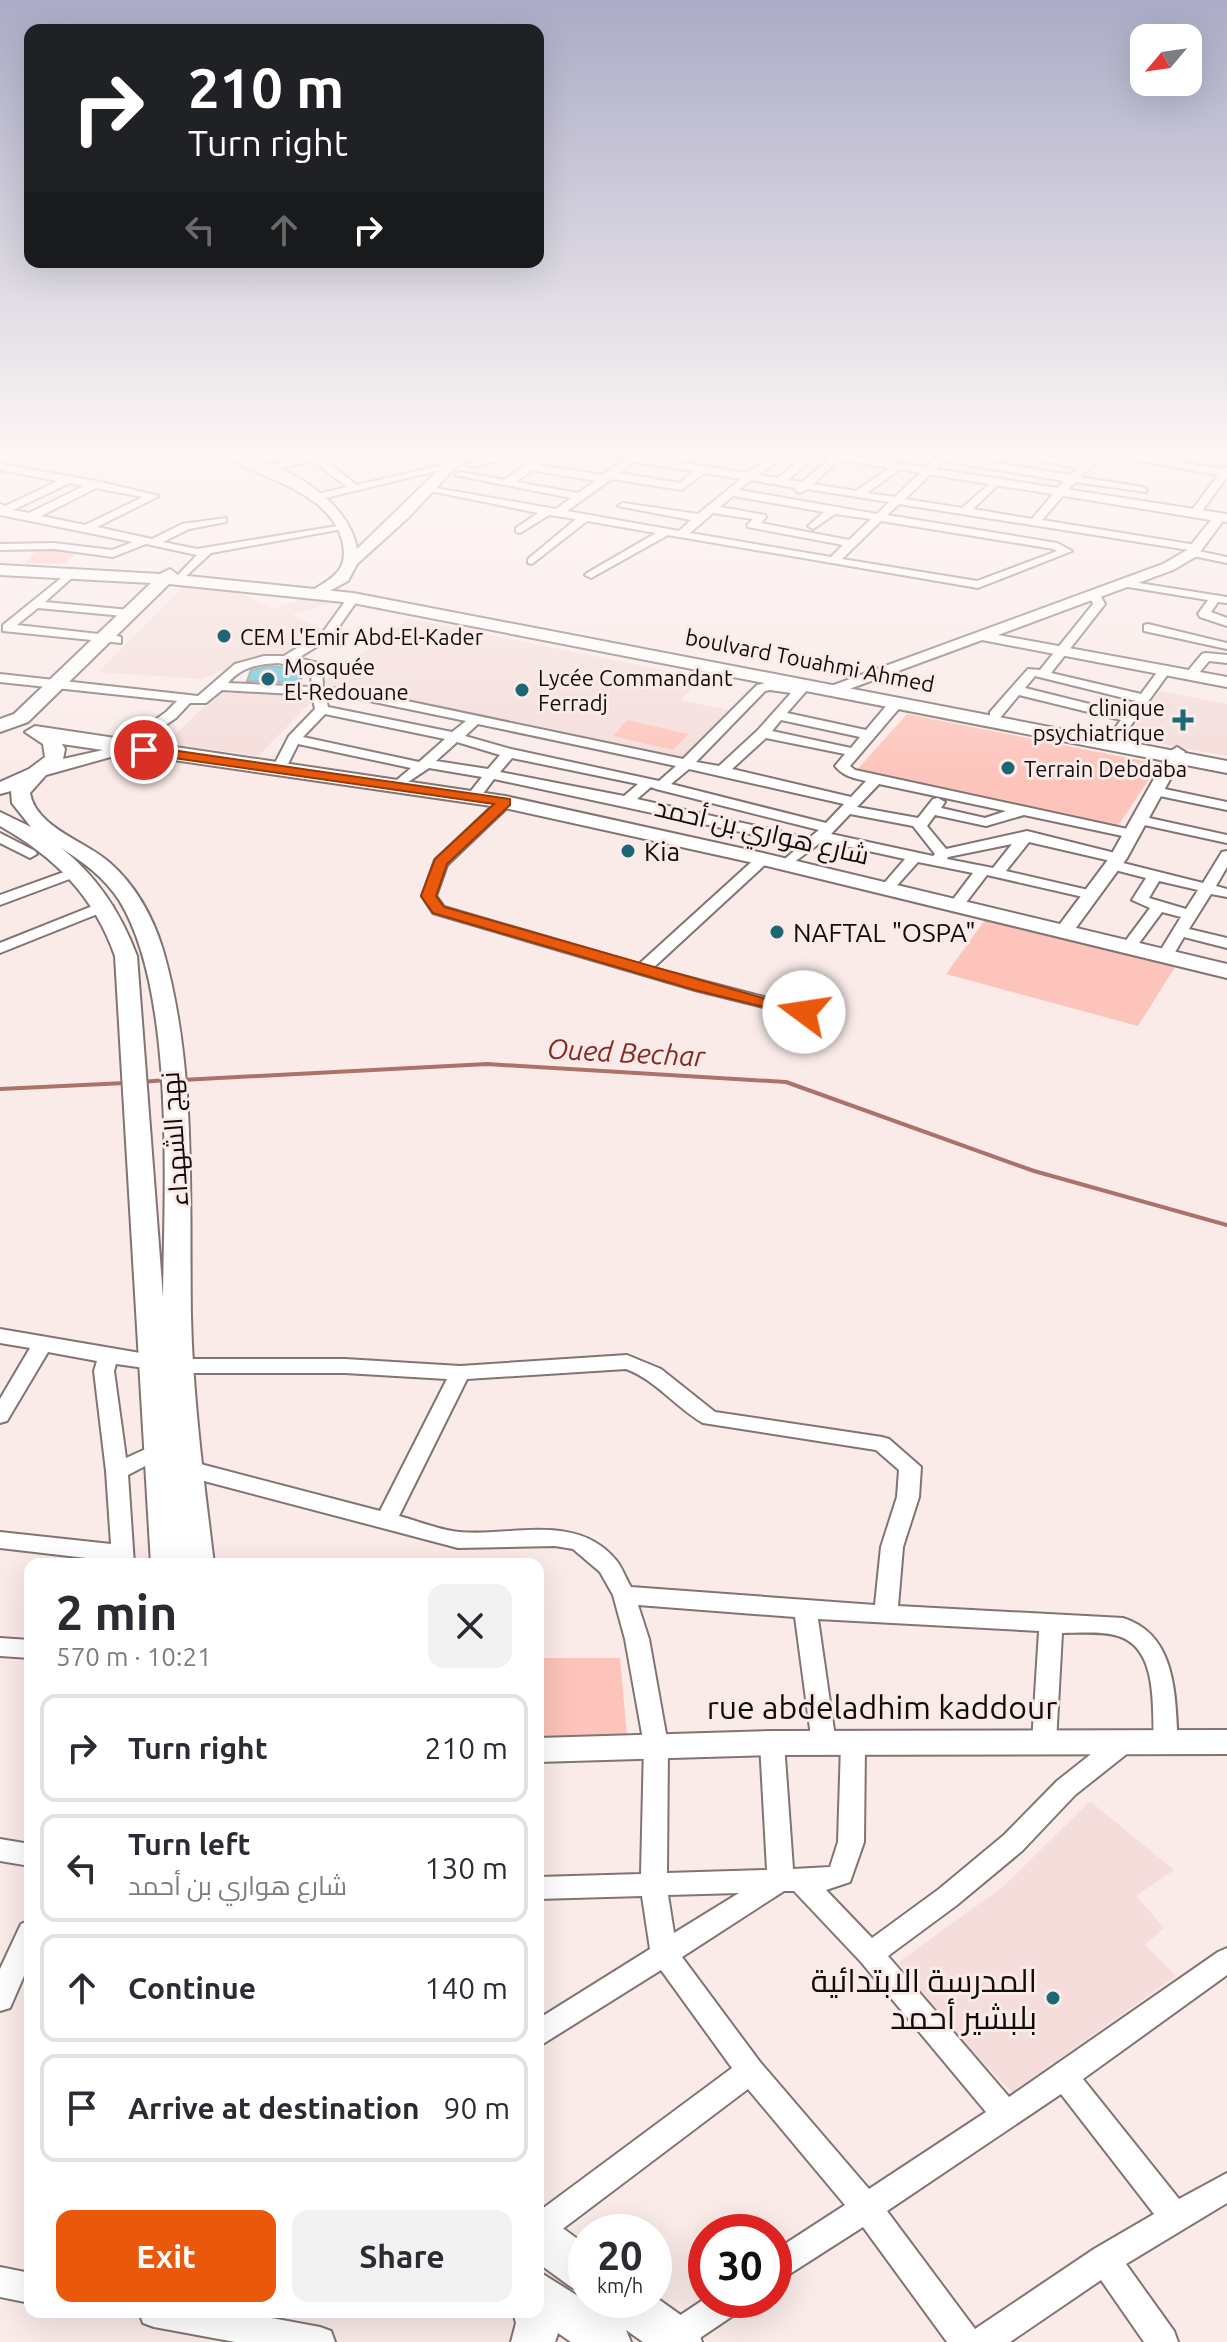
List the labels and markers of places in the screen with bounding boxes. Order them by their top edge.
place label: CEM L'Emir Abd-El-Kader [240,624,484,649]
marker: CEM L'Emir Abd-El-Kader [215,627,233,645]
place label: Mosquée El-Redouane [284,654,409,704]
place label: Lycée Commandant Ferradj [538,665,733,715]
marker: Mosquée El-Redouane [259,670,277,688]
marker: Lycée Commandant Ferradj [513,681,531,699]
place label: clinique psychiatrique [1033,695,1165,745]
marker: clinique psychiatrique [1172,709,1194,731]
pin [110,716,178,784]
place label: Terrain Debdaba [1024,756,1187,781]
marker: Terrain Debdaba [999,759,1017,777]
place label: Kia [644,837,680,866]
marker: Kia [619,842,637,860]
place label: NAFTAL "OSPA" [793,918,976,947]
marker: NAFTAL "OSPA" [768,923,786,941]
place label: المدرسة الابتدائية بلبشير أحمد [811,1962,1037,2036]
marker: المدرسة الابتدائية بلبشير أحمد [1044,1989,1062,2007]

